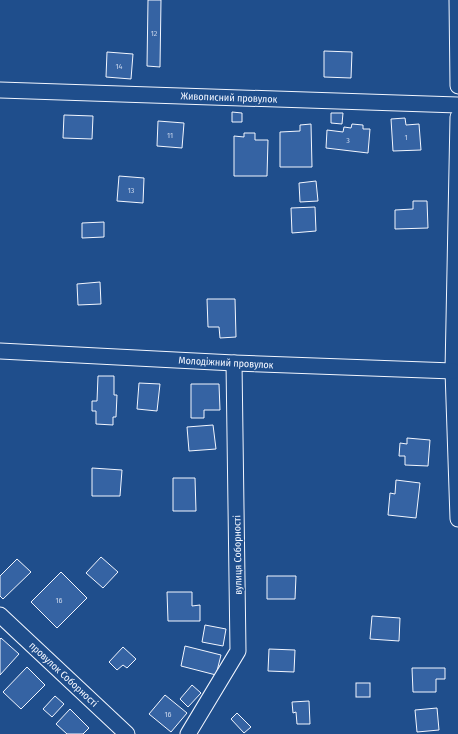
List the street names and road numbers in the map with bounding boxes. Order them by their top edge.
street label: Живописний провулок [180,90,278,106]
street label: Молодіжний провулок [178,354,274,371]
street label: вулиця Соборності [230,515,245,595]
street label: провулок Соборності [26,639,101,710]

